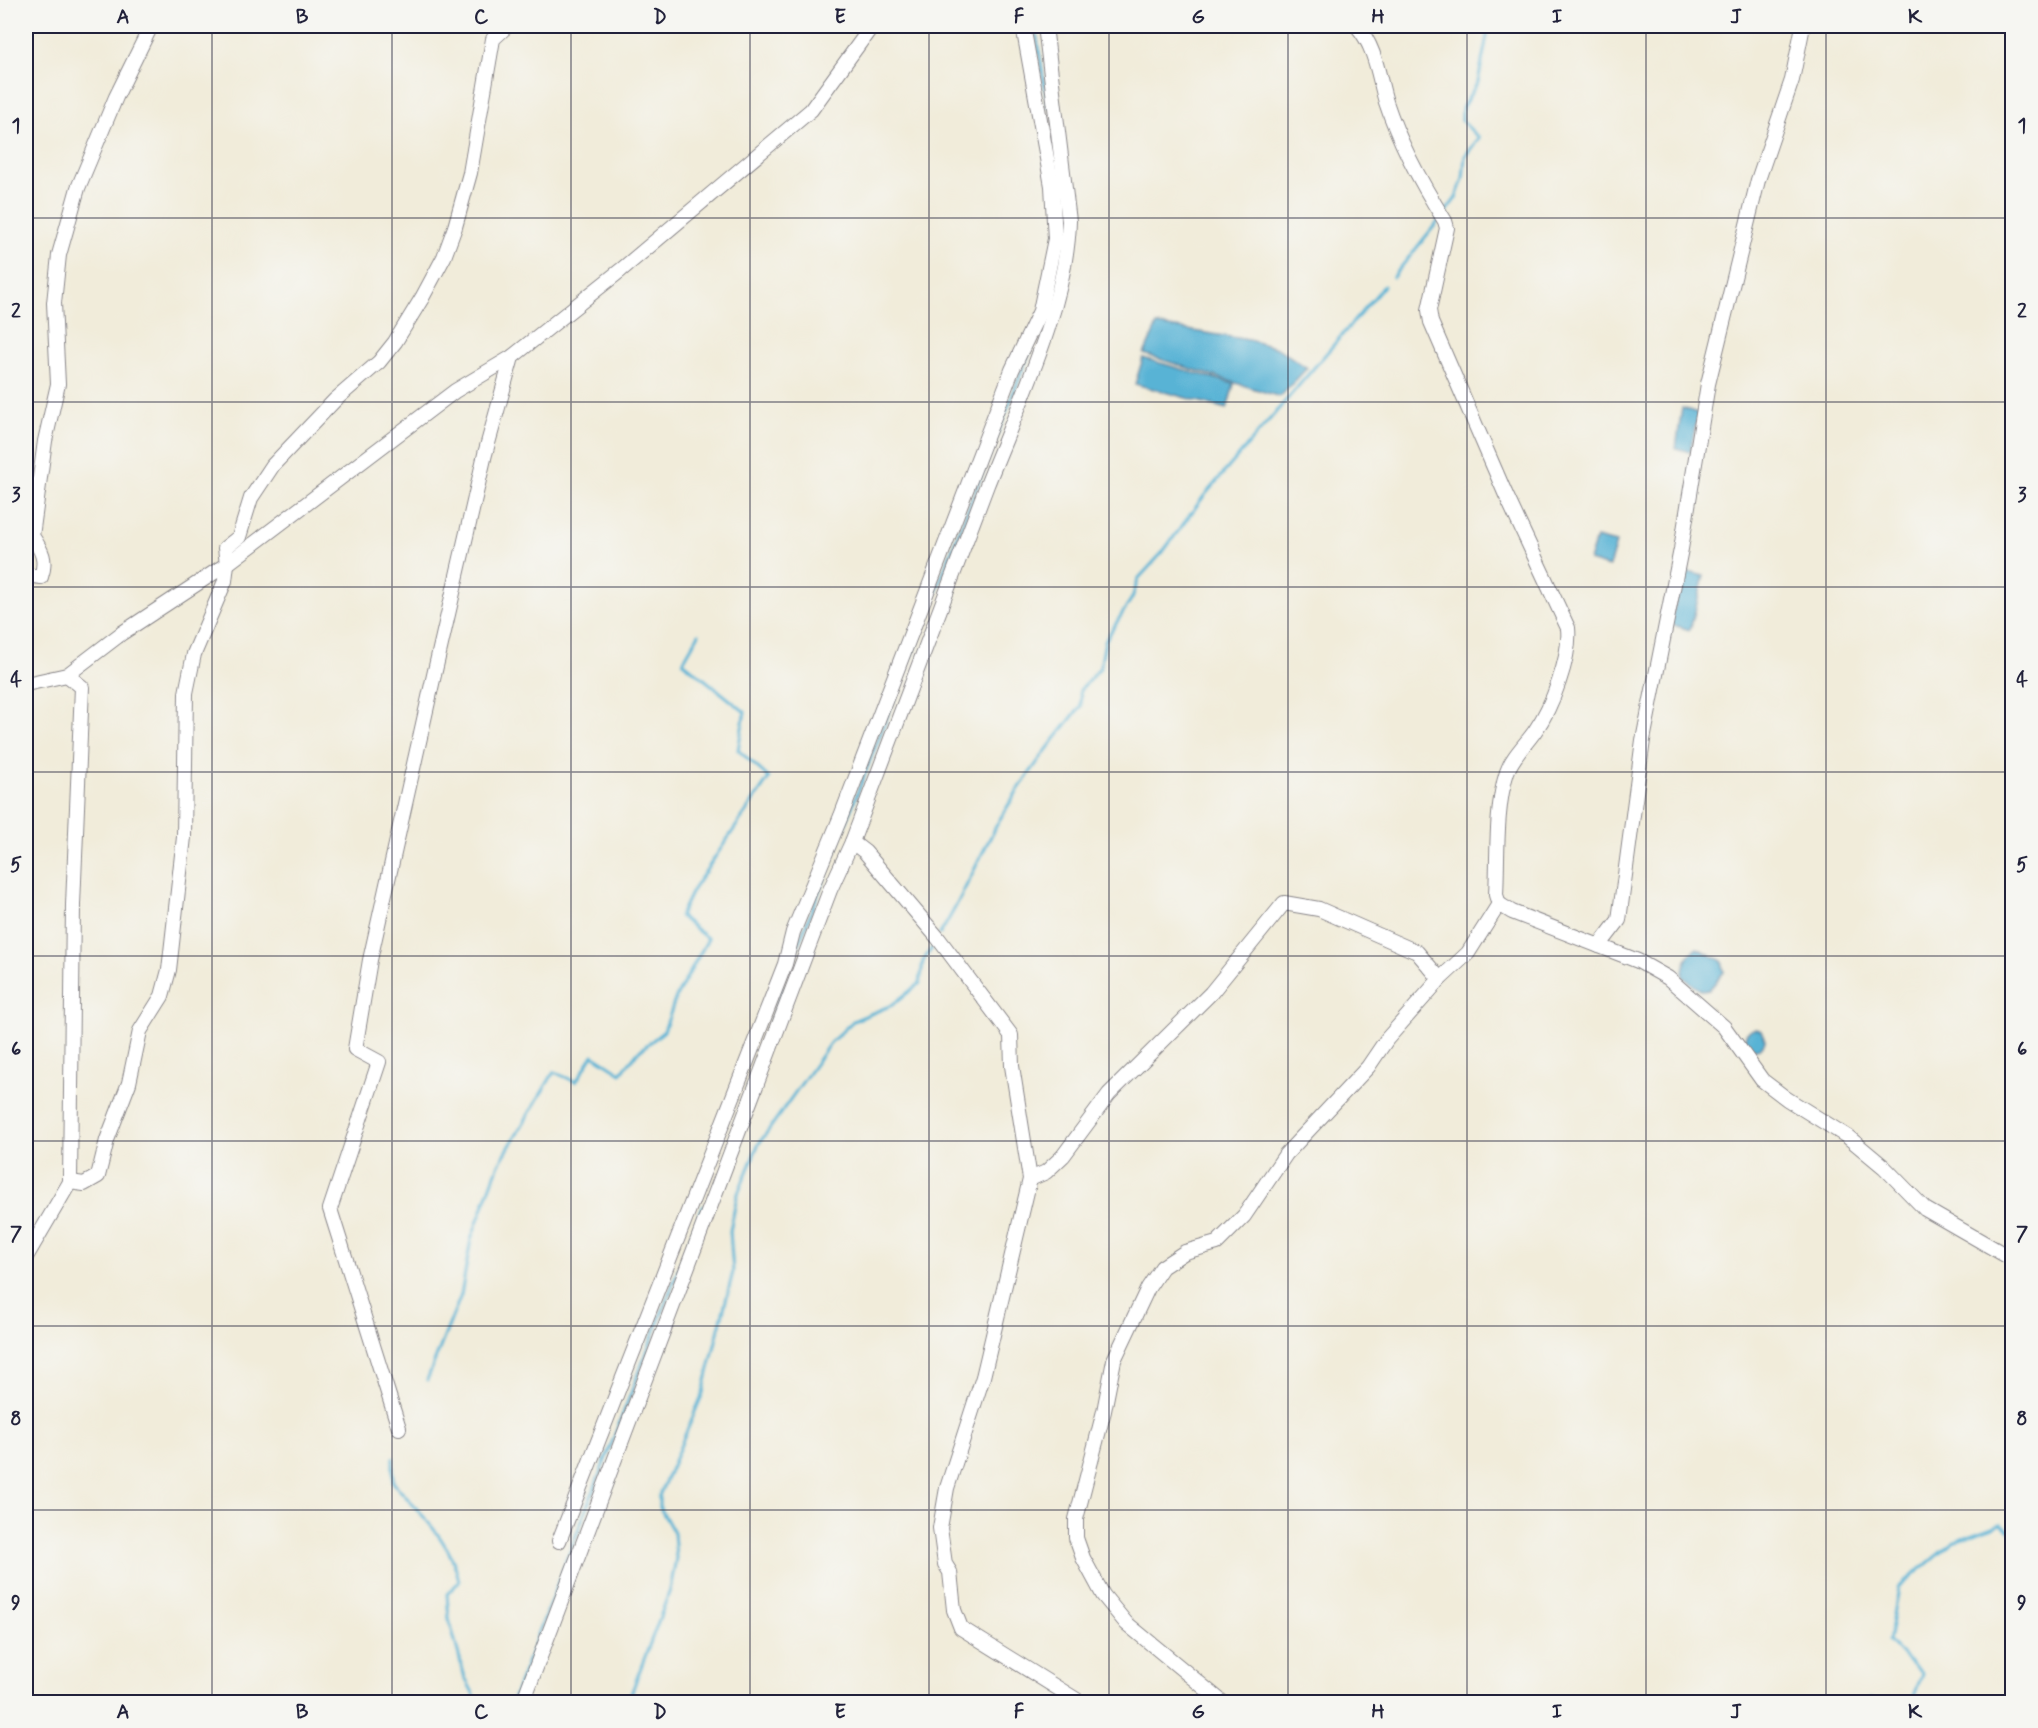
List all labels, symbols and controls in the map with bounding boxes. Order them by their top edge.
text: A [116,4,130,31]
text: B [296,4,309,31]
text: C [474,4,489,31]
text: D [653,4,667,31]
text: E [834,4,846,31]
text: F [1014,4,1025,31]
text: G [1191,4,1205,31]
text: H [1371,4,1385,31]
text: I [1552,4,1562,31]
text: J [1730,4,1742,31]
text: K [1908,4,1923,31]
text: 1 [12,113,20,140]
text: 1 [2018,113,2026,140]
text: 2 [11,298,21,325]
text: 2 [2017,298,2027,325]
text: 3 [11,482,21,509]
text: 3 [2017,482,2027,509]
text: 4 [10,667,22,694]
text: 4 [2016,667,2028,694]
text: 5 [10,852,22,879]
text: 5 [2016,852,2028,879]
text: 6 [11,1036,21,1063]
text: 6 [2017,1036,2027,1063]
text: 7 [10,1221,22,1248]
text: 7 [2016,1221,2028,1248]
text: 8 [10,1406,22,1433]
text: 8 [2016,1406,2028,1433]
text: 9 [11,1590,21,1617]
text: 9 [2017,1590,2027,1617]
text: A [116,1699,130,1726]
text: B [296,1699,309,1726]
text: C [474,1699,489,1726]
text: D [653,1699,667,1726]
text: E [834,1699,846,1726]
text: F [1014,1699,1025,1726]
text: G [1191,1699,1205,1726]
text: H [1371,1699,1385,1726]
text: I [1552,1699,1562,1726]
text: J [1730,1699,1742,1726]
text: K [1908,1699,1923,1726]

